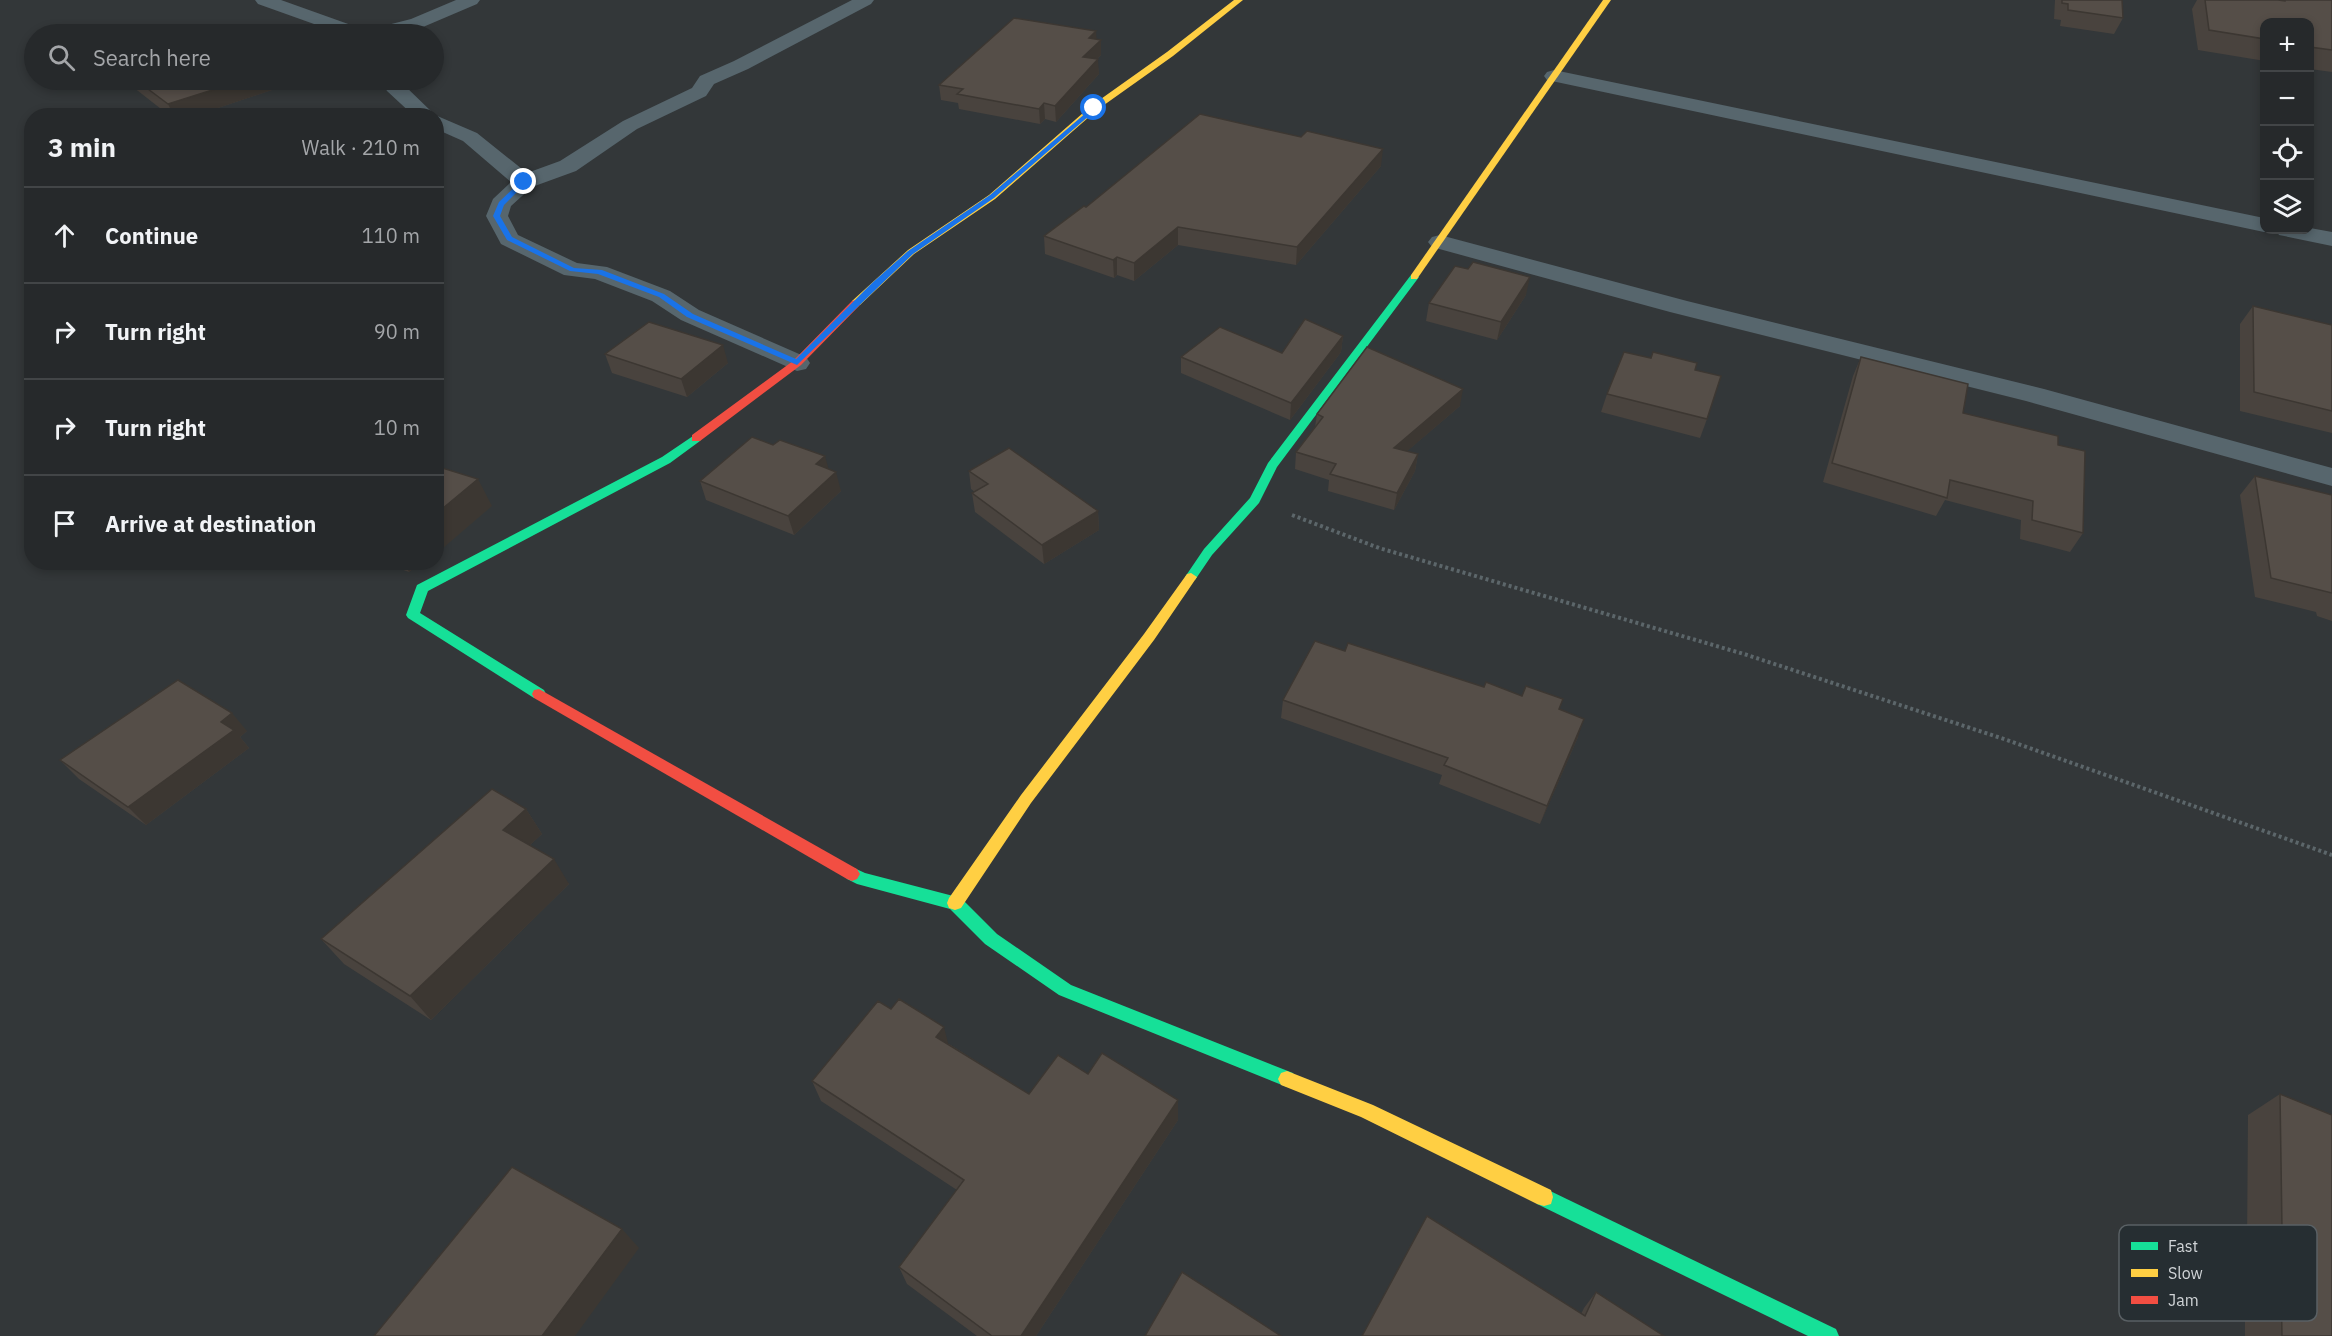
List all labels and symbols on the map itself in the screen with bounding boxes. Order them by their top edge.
route start [1080,94,1106,120]
route end [510,168,536,194]
legend [2119,1225,2317,1321]
text: Fast [2168,1236,2198,1256]
text: Slow [2168,1263,2203,1283]
text: Jam [2168,1290,2199,1310]

